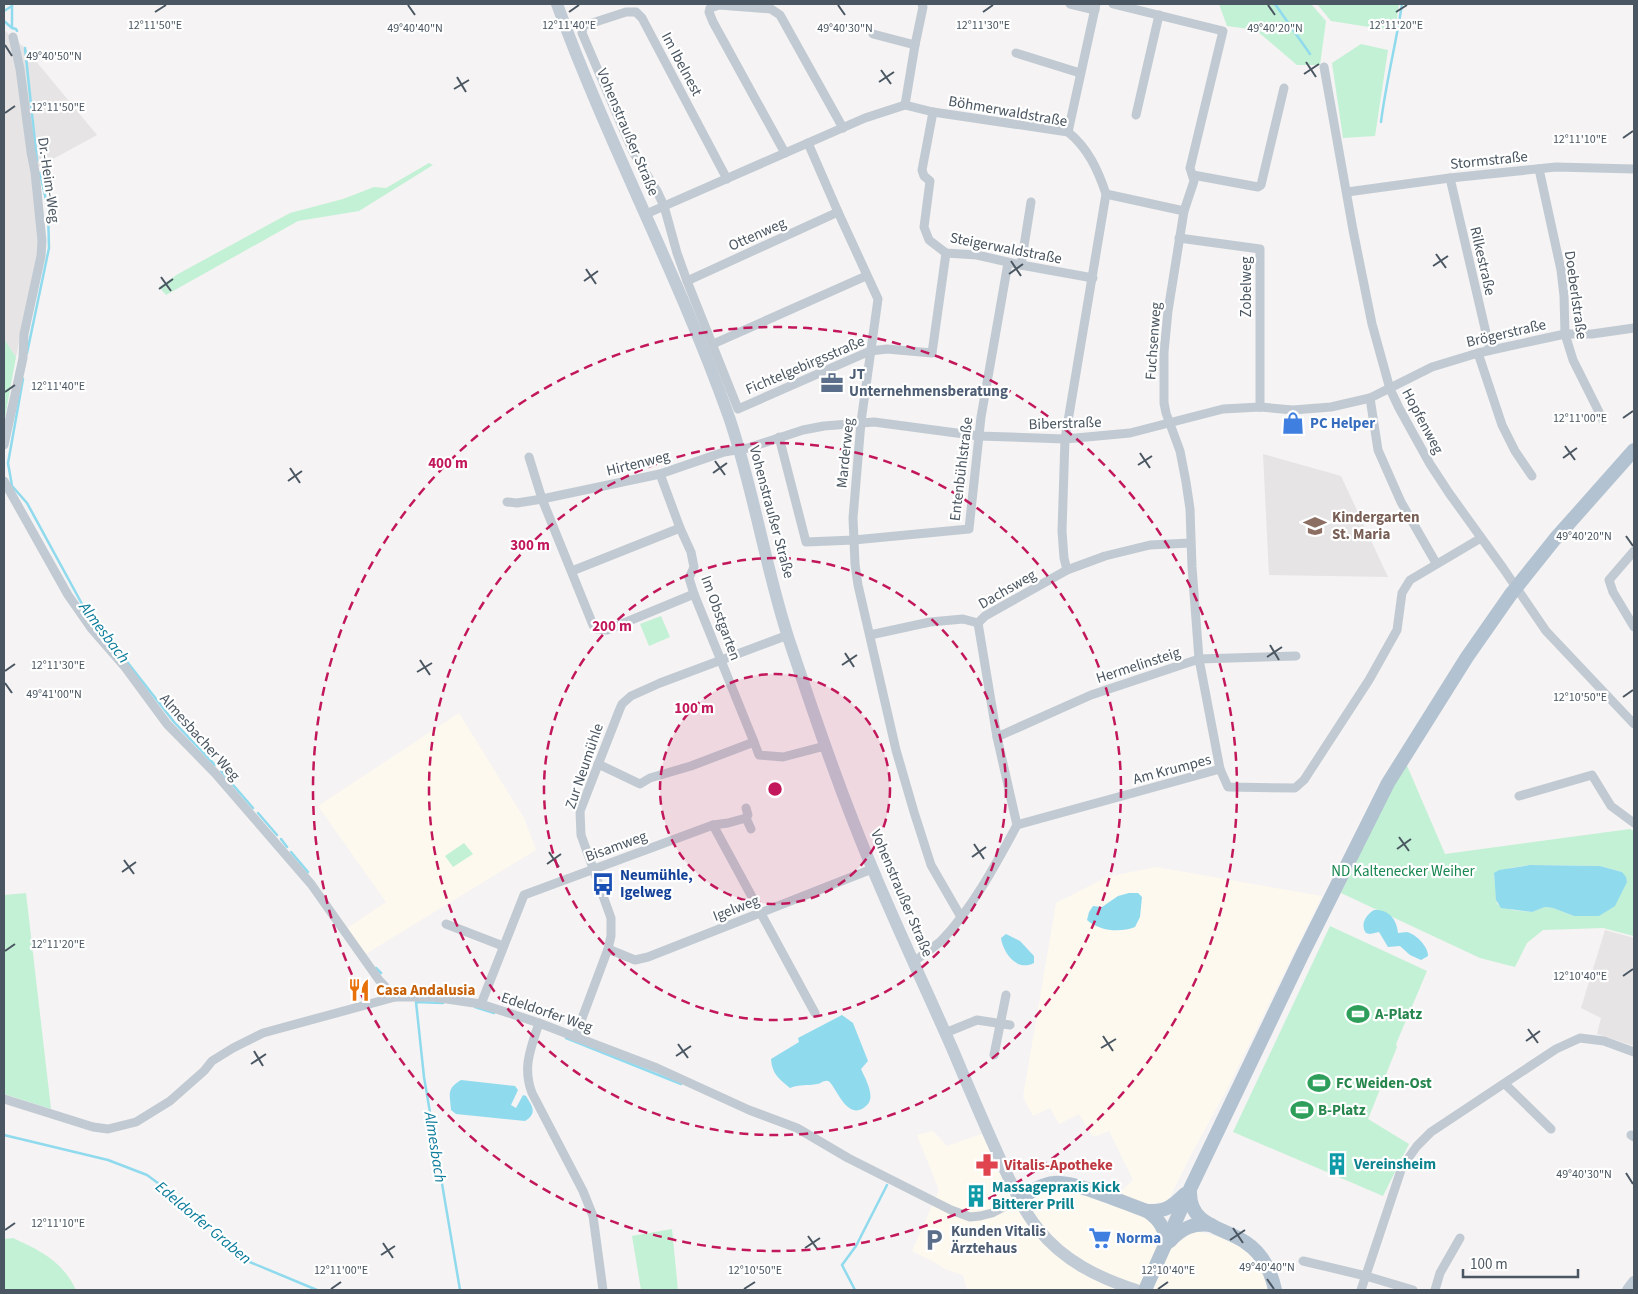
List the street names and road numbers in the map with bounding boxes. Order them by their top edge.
street label: Im Ibelnest [656,29,707,100]
street label: Vohenstraußer Straße [591,65,664,199]
street label: Böhmerwaldstraße [947,91,1069,132]
street label: Dr.-Heim-Weg [32,136,65,225]
street label: Stormstraße [1449,146,1529,175]
street label: Ottenweg [725,212,790,256]
street label: Rilkestraße [1464,225,1501,298]
street label: Steigerwaldstraße [948,227,1064,270]
street label: Doeberlstraße [1559,249,1592,341]
street label: Zobelweg [1236,256,1257,318]
street label: Fuchsenweg [1140,301,1167,381]
street label: Brögerstraße [1464,314,1548,353]
street label: Fichtelgebirgsstraße [742,331,868,400]
street label: Hopfenweg [1396,385,1449,458]
street label: Biberstraße [1028,412,1102,435]
street label: Entenbühlstraße [945,416,978,522]
street label: Marderweg [831,417,860,489]
street label: Vohenstraußer Straße [744,443,799,581]
street label: Hirtenweg [604,445,673,482]
street label: Dachsweg [974,564,1040,614]
street label: Im Obstgarten [695,573,746,664]
street label: Hermelinsteig [1093,642,1183,689]
street label: Almesbacher Weg [155,689,245,786]
street label: Zur Neumühle [560,720,609,812]
street label: Am Krumpes [1131,749,1214,790]
street label: Bisamweg [582,825,650,867]
street label: Vohenstraußer Straße [865,826,938,960]
street label: Igelweg [710,890,763,927]
street label: Edeldorfer Weg [498,987,596,1038]

